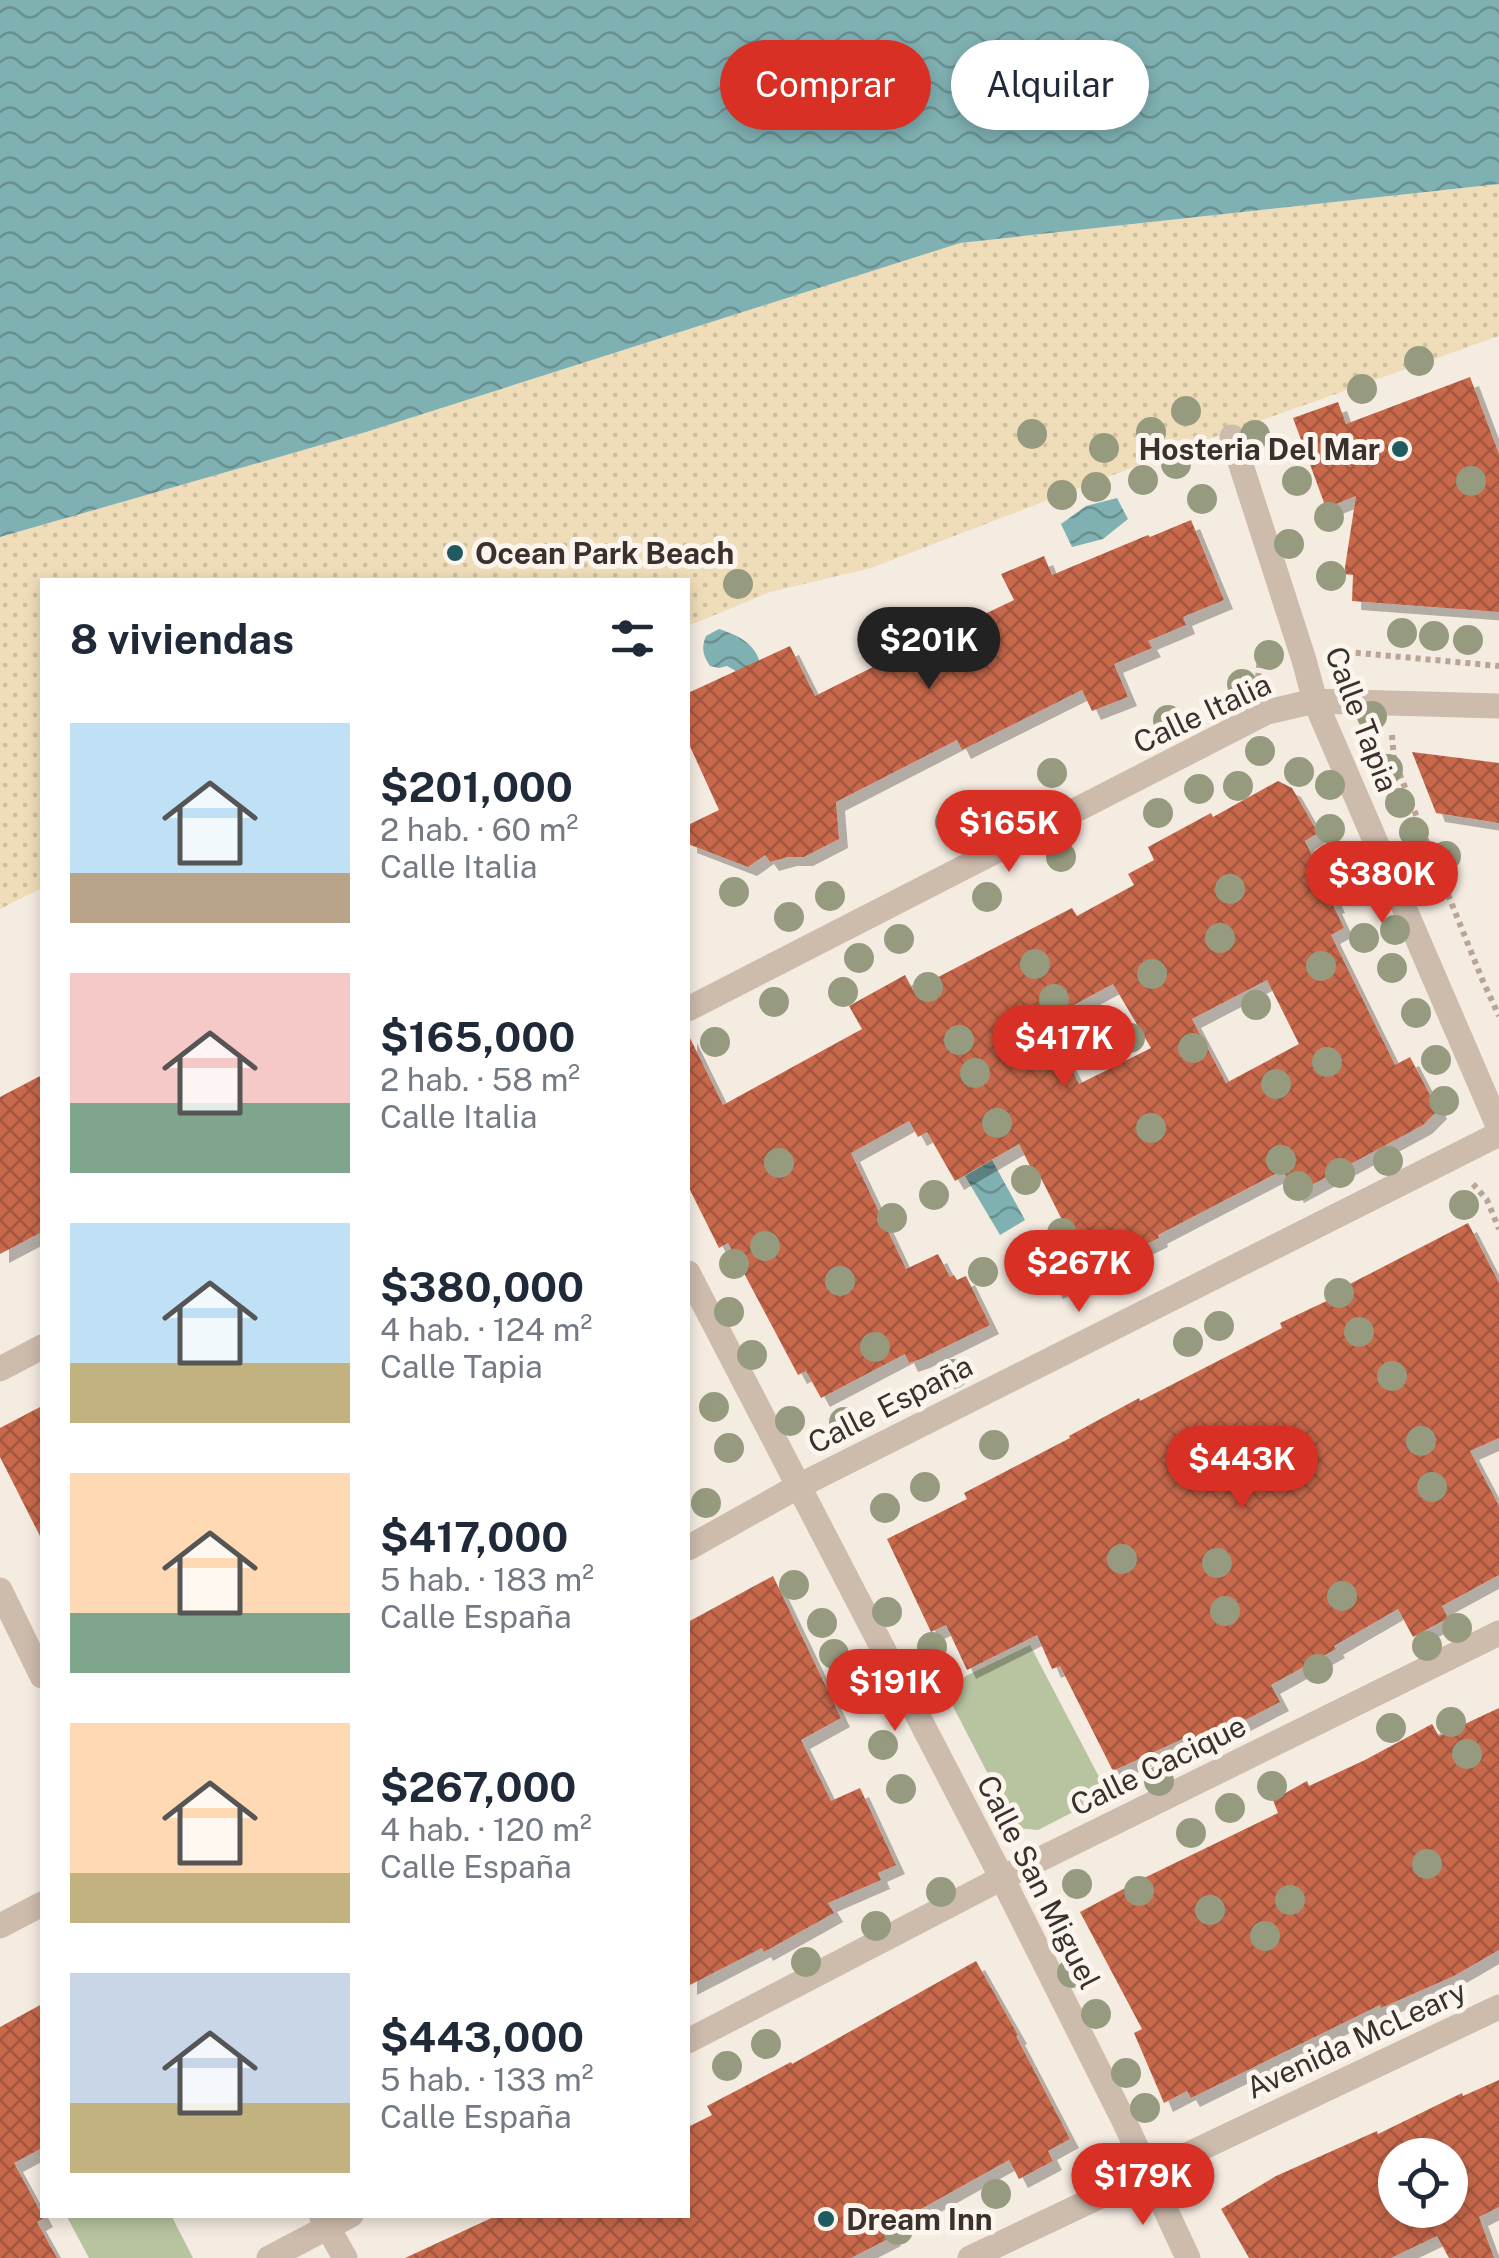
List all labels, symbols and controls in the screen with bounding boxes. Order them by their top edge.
chip: Comprar [720,40,931,130]
chip: Alquilar [951,40,1149,130]
place label: Hosteria Del Mar [1139,431,1380,467]
marker: Hosteria Del Mar [1389,438,1411,460]
place label: Ocean Park Beach [475,535,734,571]
marker: Ocean Park Beach [444,542,466,564]
pin: $201K [859,607,999,692]
icon: filters [605,611,660,666]
text: 8 viviendas [70,614,294,663]
text: $201K [879,621,979,658]
street label: Calle Tapia [1318,641,1406,797]
street label: Calle Italia [1128,666,1276,760]
text: $201,000 [380,762,573,811]
icon: home [150,763,270,883]
pin: $165K [939,790,1079,875]
text: $165K [958,804,1060,841]
text: 2 hab. · 60 m² [380,811,578,848]
pin: $380K [1312,841,1452,926]
text: Calle Italia [380,848,537,885]
text: $380K [1328,855,1436,892]
pin: $417K [994,1005,1134,1090]
text: $165,000 [380,1012,575,1061]
icon: home [150,1013,270,1133]
text: $417K [1014,1019,1114,1056]
text: 2 hab. · 58 m² [380,1061,580,1098]
text: Calle Italia [380,1098,537,1135]
pin: $267K [1009,1230,1149,1315]
text: $267K [1026,1244,1132,1281]
text: $380,000 [380,1262,584,1311]
icon: home [150,1263,270,1383]
text: 4 hab. · 124 m² [380,1311,592,1348]
street label: Calle España [802,1347,978,1461]
text: Calle Tapia [380,1348,543,1385]
pin: $443K [1172,1426,1312,1511]
text: $443K [1188,1440,1296,1477]
text: $417,000 [380,1512,568,1561]
icon: home [150,1513,270,1633]
text: 5 hab. · 183 m² [380,1561,594,1598]
text: Calle España [380,1598,572,1635]
pin: $191K [825,1649,965,1734]
text: $191K [848,1663,942,1700]
street label: Calle Cacique [1064,1707,1252,1823]
text: $267,000 [380,1762,576,1811]
icon: home [150,1763,270,1883]
street label: Calle San Miguel [970,1769,1108,1995]
text: 4 hab. · 120 m² [380,1811,592,1848]
text: Calle España [380,1848,572,1885]
street label: Avenida McLeary [1240,1972,1472,2106]
text: $443,000 [380,2012,584,2061]
icon: home [150,2013,270,2133]
text: 5 hab. · 133 m² [380,2061,593,2098]
text: Calle España [380,2098,572,2135]
map controls [1378,2138,1468,2228]
button: locate [1378,2138,1468,2228]
pin: $179K [1073,2143,1213,2228]
text: $179K [1093,2157,1193,2194]
place label: Dream Inn [846,2201,993,2237]
marker: Dream Inn [815,2208,837,2230]

